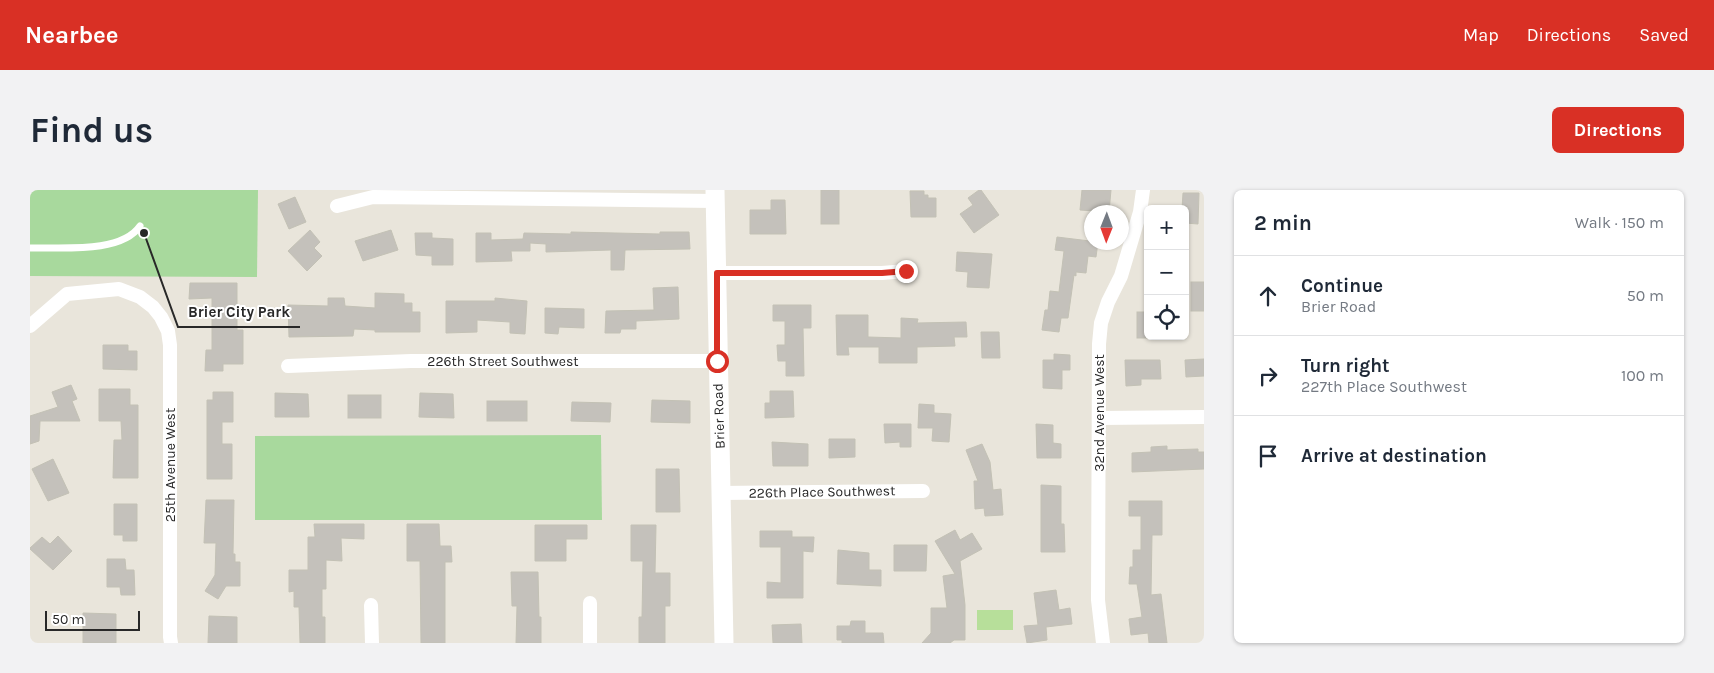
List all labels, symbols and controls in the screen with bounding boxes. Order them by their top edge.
text: Nearbee [25,21,119,49]
text: Map [1463,24,1499,46]
text: Directions [1527,24,1611,46]
text: Saved [1639,24,1689,46]
button: Directions [1552,107,1684,153]
text: Find us [30,110,153,151]
north arrow [1084,205,1129,250]
map controls [1144,205,1189,340]
button: + [1144,205,1189,250]
text: 2 min [1254,211,1312,235]
text: Walk · 150 m [1575,213,1664,232]
button: − [1144,250,1189,295]
route end [895,260,918,283]
text: Continue [1301,275,1383,297]
icon: ahead [1254,282,1282,310]
text: 50 m [1627,286,1664,305]
button: locate [1144,295,1189,340]
callout: Brier City Park [178,297,300,327]
text: Brier Road [1301,297,1376,316]
text: Brier City Park [188,303,290,321]
route start [706,350,729,373]
street label: 226th Street Southwest [427,353,579,370]
street label: 32nd Avenue West [1091,354,1108,472]
text: Turn right [1301,355,1390,377]
icon: right [1254,362,1282,390]
text: 100 m [1621,366,1664,385]
text: 227th Place Southwest [1301,377,1467,396]
street label: Brier Road [709,383,729,449]
street label: 25th Avenue West [162,408,179,522]
icon: arrive [1254,442,1282,470]
text: Arrive at destination [1301,445,1487,467]
street label: 226th Place Southwest [749,482,895,502]
scale bar [45,608,140,631]
text: 50 m [52,611,85,628]

